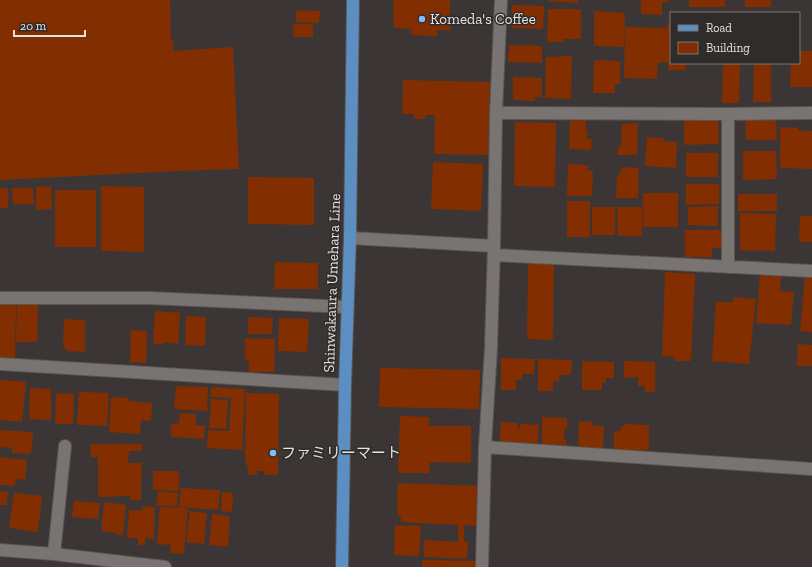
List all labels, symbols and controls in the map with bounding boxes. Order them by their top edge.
place label: Komeda's Coffee [430,10,536,28]
scale bar [14,12,85,38]
legend [670,12,800,64]
marker: Komeda's Coffee [417,14,427,24]
text: 20 m [20,19,47,33]
text: Road [706,21,732,35]
text: Building [706,41,750,55]
street label: Shinwakaura Umehara Line [320,193,344,373]
place label: ファミリーマート [281,444,401,462]
marker: ファミリーマート [268,448,278,458]

